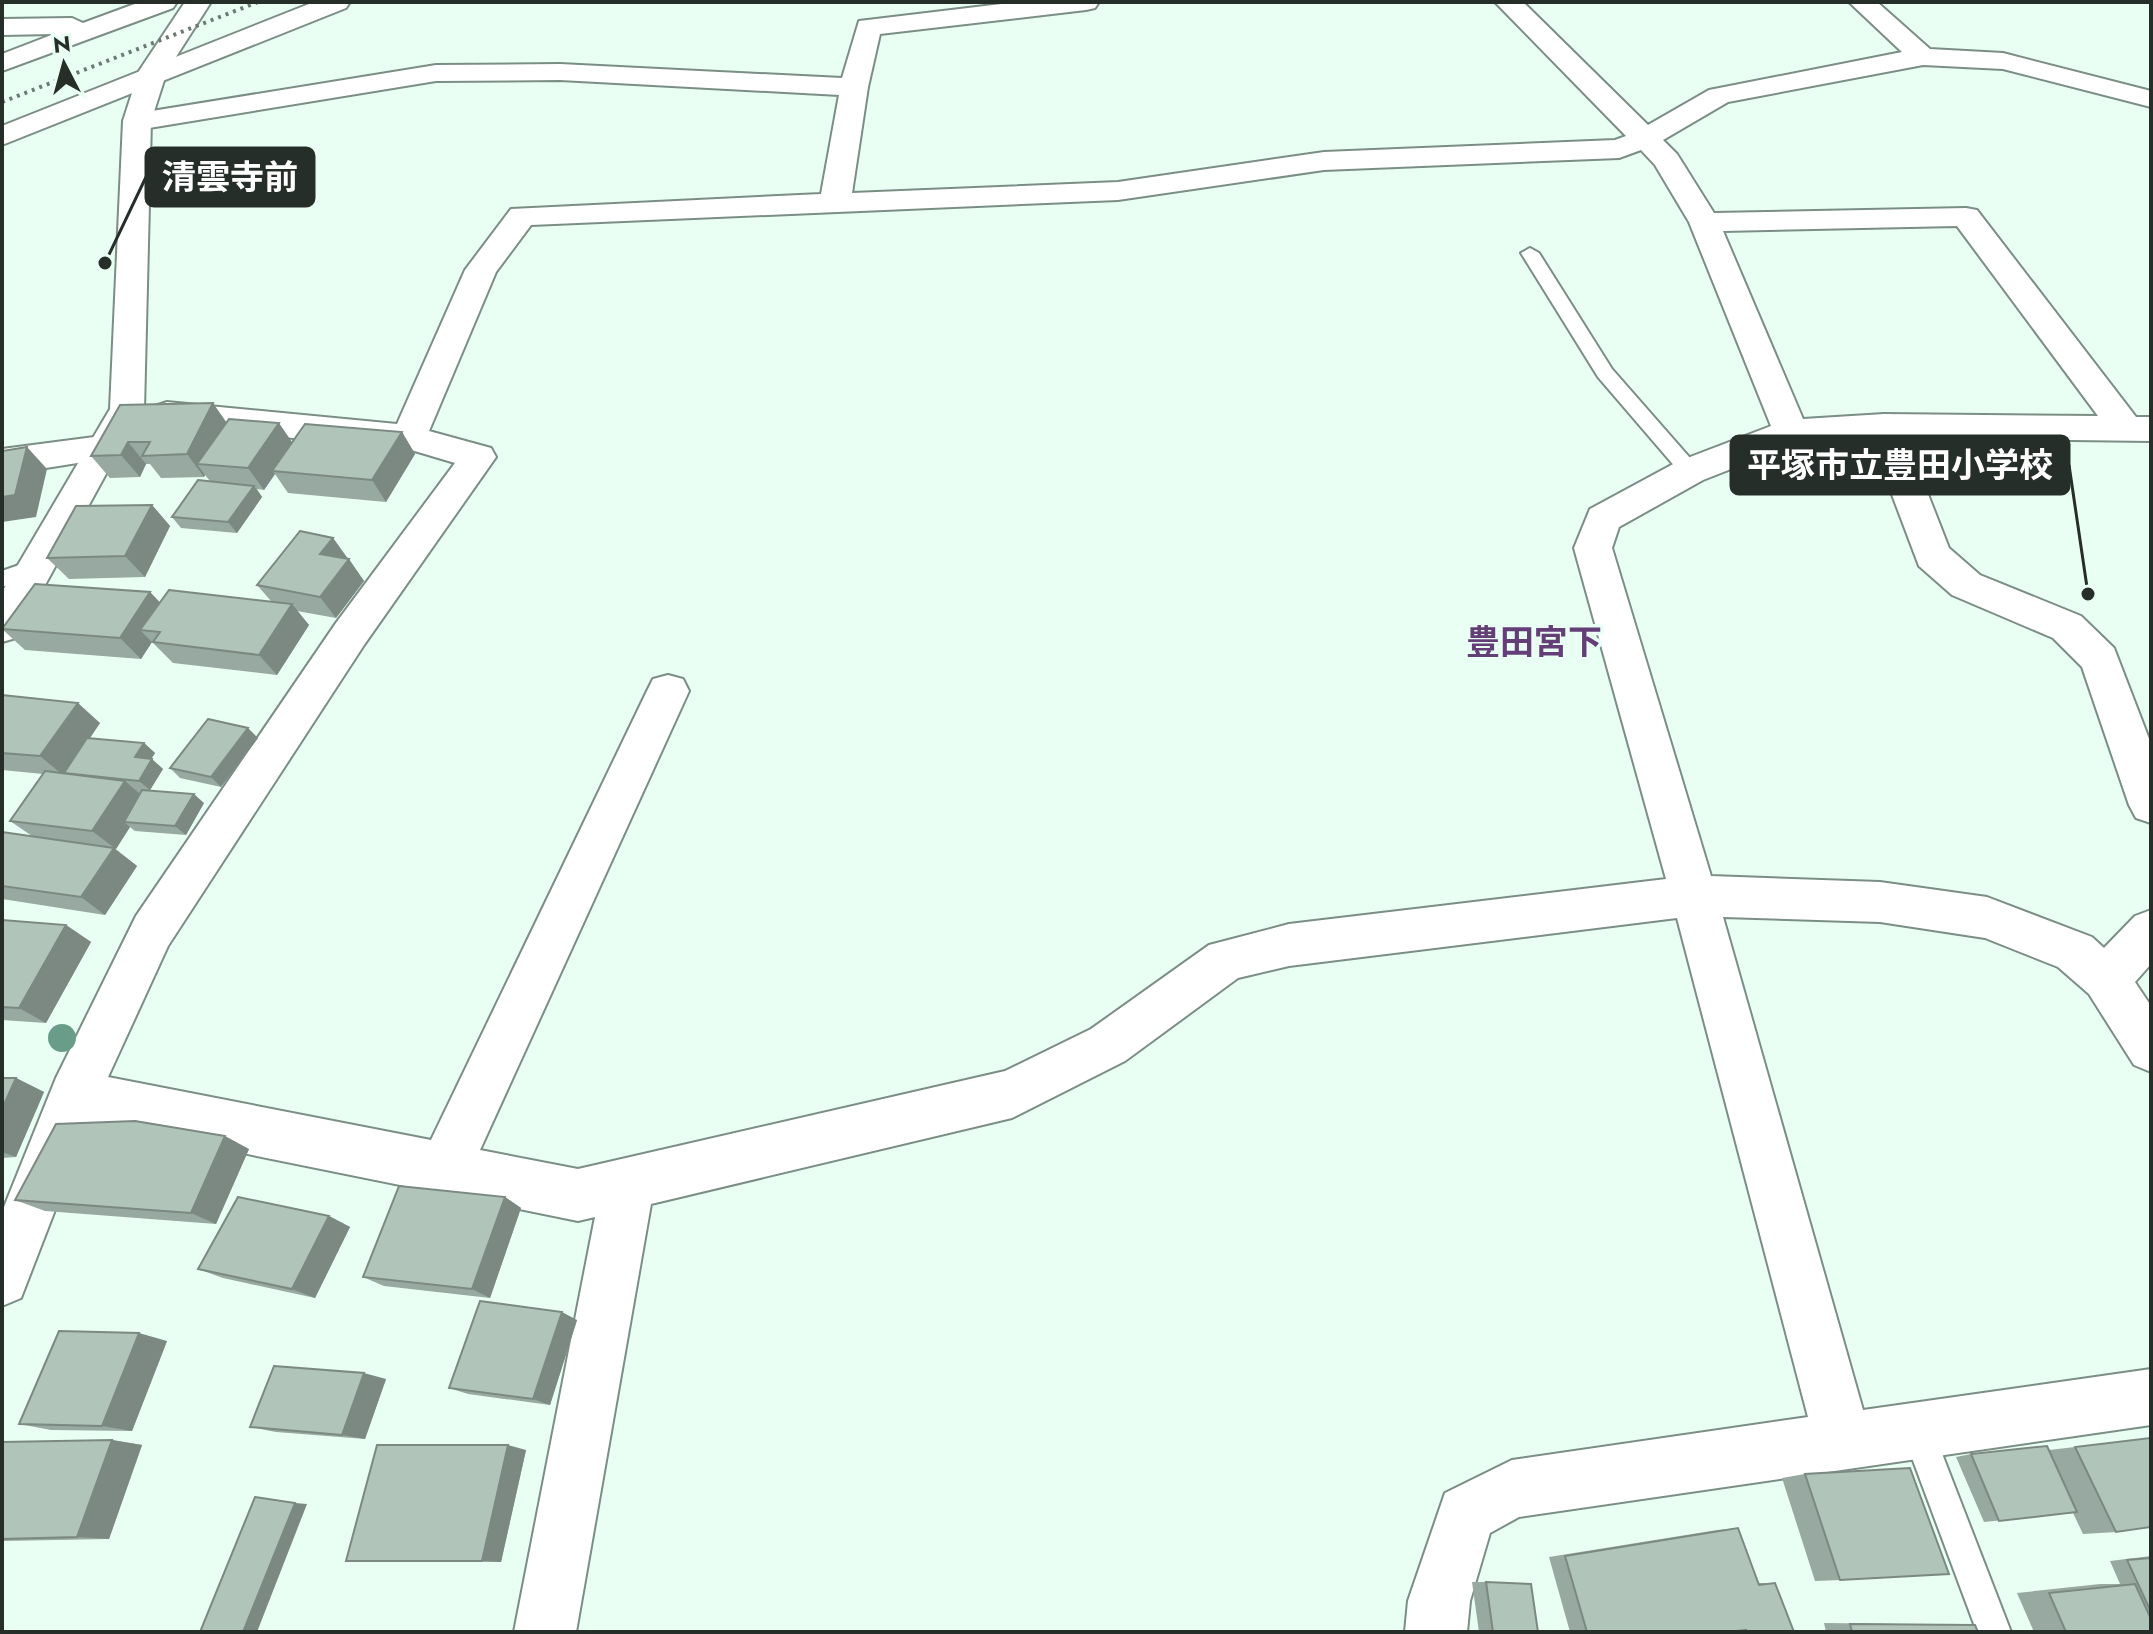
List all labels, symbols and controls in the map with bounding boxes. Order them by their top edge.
north arrow [24,24,104,104]
text: N [52,27,72,61]
callout: 清雲寺前 [146,148,314,206]
text: 清雲寺前 [162,153,298,202]
callout: 平塚市立豊田小学校 [1731,436,2069,494]
text: 平塚市立豊田小学校 [1747,441,2053,490]
district label: 豊田宮下 [1466,618,1602,667]

